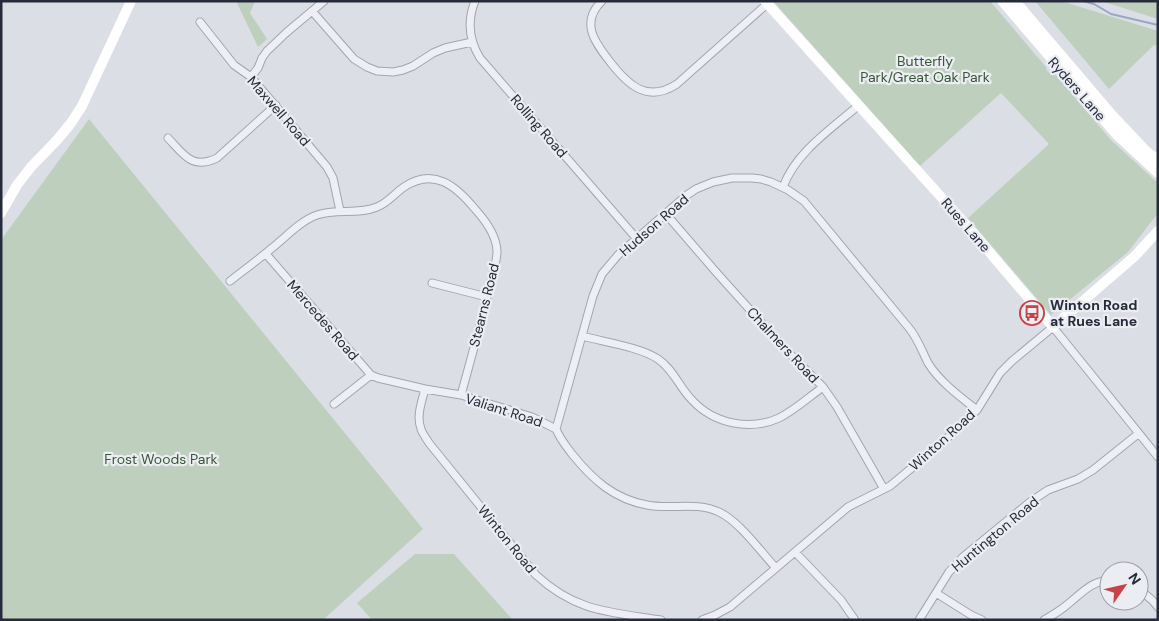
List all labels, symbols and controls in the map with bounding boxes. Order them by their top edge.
park label: Butterfly Park/Great Oak Park [860,52,990,86]
street label: Ryders Lane [1044,53,1110,125]
street label: Maxwell Road [244,72,314,150]
street label: Rolling Road [507,91,571,161]
street label: Hudson Road [616,190,692,260]
street label: Rues Lane [938,194,994,256]
street label: Stearns Road [465,261,503,349]
street label: Mercedes Road [283,276,363,364]
place label: Winton Road at Rues Lane [1050,296,1137,330]
bus stop icon: Winton Road at Rues Lane [1019,300,1045,326]
street label: Chalmers Road [743,303,823,387]
street label: Valiant Road [463,389,545,431]
street label: Winton Road [905,406,979,474]
park label: Frost Woods Park [104,450,218,468]
street label: Huntington Road [948,492,1042,576]
street label: Winton Road [474,501,540,577]
north arrow [1099,561,1149,611]
text: N [1124,569,1145,588]

